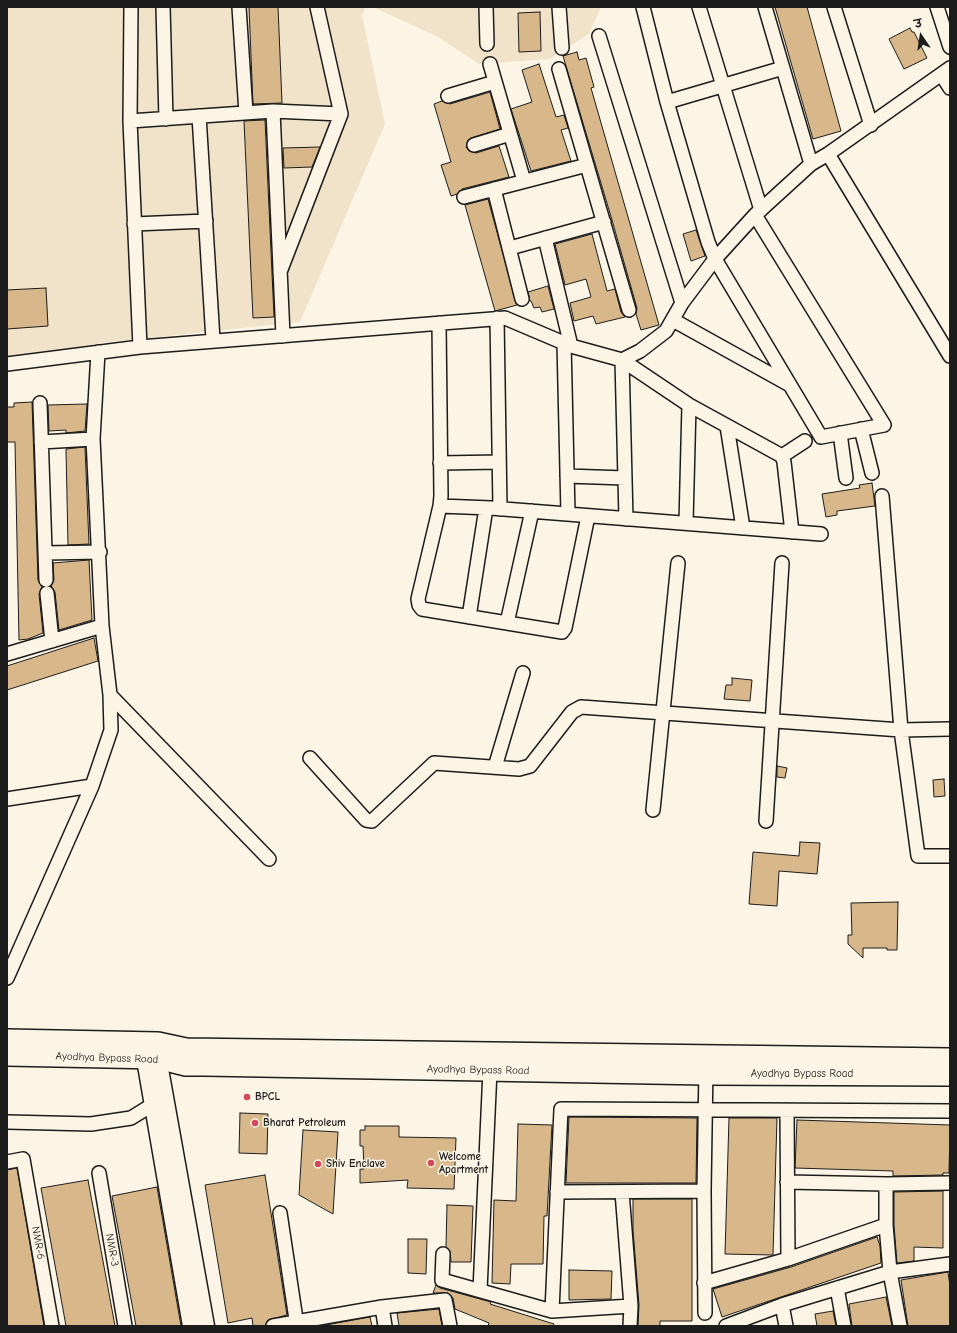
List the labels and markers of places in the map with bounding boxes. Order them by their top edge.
place label: BPCL [255,1090,280,1104]
marker: BPCL [242,1092,252,1102]
place label: Bharat Petroleum [263,1116,346,1130]
marker: Bharat Petroleum [250,1118,260,1128]
place label: Welcome Apartment [439,1150,488,1176]
place label: Shiv Enclave [326,1157,385,1171]
marker: Welcome Apartment [426,1158,436,1168]
marker: Shiv Enclave [313,1159,323,1169]

